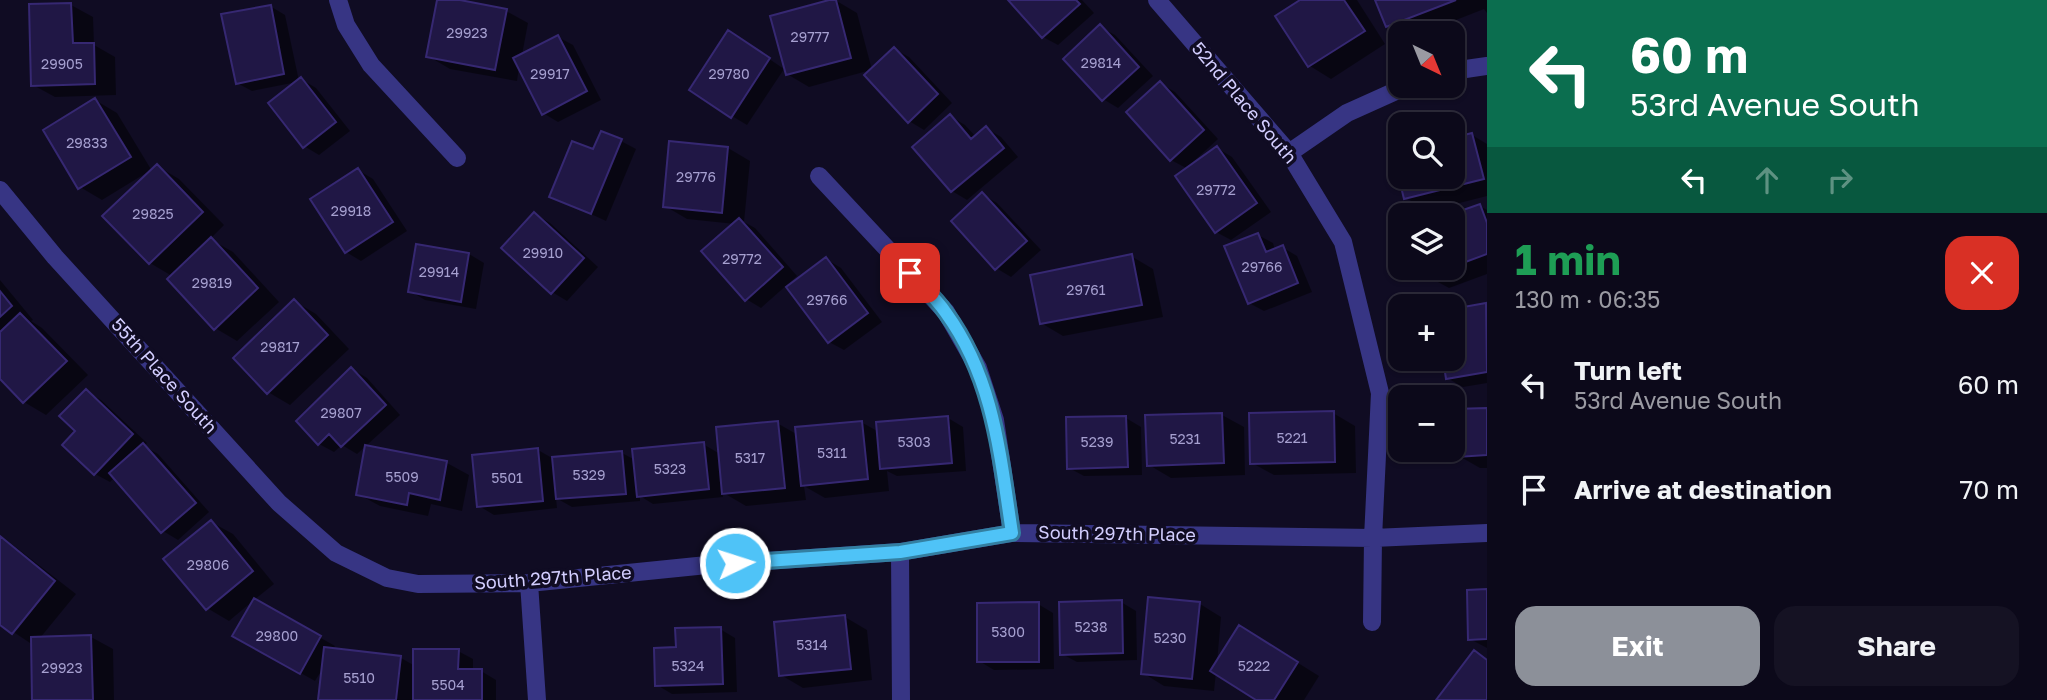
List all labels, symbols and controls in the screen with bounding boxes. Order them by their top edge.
north arrow [1388,21,1465,98]
map controls [1388,21,1465,462]
house number: 29923 [446,24,488,41]
text: 60 m [1630,25,1748,84]
house number: 29777 [791,28,829,45]
icon: left [1515,28,1606,119]
street label: 52nd Place South [1188,37,1302,167]
house number: 29814 [1081,54,1121,71]
house number: 29905 [41,55,83,72]
house number: 29917 [530,65,570,82]
house number: 29780 [708,65,750,82]
text: 53rd Avenue South [1630,85,1920,123]
button: search [1388,112,1465,189]
house number: 29833 [66,134,108,151]
icon: left [1675,161,1713,199]
icon: ahead [1748,161,1786,199]
icon: right [1821,161,1859,199]
house number: 29776 [676,168,716,185]
house number: 29772 [1196,181,1236,198]
house number: 29918 [331,202,371,219]
button: layers [1388,203,1465,280]
house number: 29825 [132,205,174,222]
text: 1 min [1515,234,1621,284]
button: close [1945,236,2019,310]
pin [880,243,940,303]
house number: 29910 [523,244,563,261]
house number: 29772 [722,250,762,267]
icon: arrive [891,254,929,292]
house number: 29766 [1242,258,1282,275]
house number: 29914 [419,263,459,280]
house number: 29819 [192,274,232,291]
house number: 29761 [1066,281,1106,298]
text: 130 m · 06:35 [1515,285,1660,313]
house number: 29766 [807,291,847,308]
button: + [1388,294,1465,371]
street label: 55th Place South [107,313,222,438]
house number: 29817 [260,338,300,355]
text: Turn left [1574,355,1682,386]
icon: left [1515,366,1553,404]
text: 60 m [1958,369,2019,400]
button: − [1388,385,1465,462]
text: 53rd Avenue South [1574,386,1782,414]
house number: 29807 [320,404,362,421]
house number: 5221 [1276,429,1308,446]
house number: 5231 [1169,430,1201,447]
house number: 5303 [897,433,931,450]
house number: 5239 [1081,433,1113,450]
house number: 5311 [817,444,847,461]
house number: 5317 [735,449,765,466]
house number: 5323 [654,460,686,477]
house number: 5329 [573,466,605,483]
house number: 5509 [385,468,419,485]
house number: 5501 [491,469,523,486]
icon: arrive [1515,471,1553,509]
text: Arrive at destination [1574,474,1832,505]
text: 70 m [1960,474,2019,505]
street label: South 297th Place [1038,521,1196,545]
position arrow [698,526,772,600]
house number: 29806 [187,556,229,573]
street label: South 297th Place [474,561,632,593]
button: Exit [1515,606,1760,686]
button: Share [1774,606,2019,686]
house number: 5238 [1075,618,1107,635]
house number: 5300 [991,623,1025,640]
house number: 29800 [256,627,298,644]
house number: 5230 [1153,629,1187,646]
house number: 5314 [796,636,828,653]
house number: 5324 [672,657,704,674]
house number: 5222 [1238,657,1270,674]
house number: 29923 [41,659,83,676]
house number: 5510 [343,669,375,686]
house number: 5504 [431,676,465,693]

